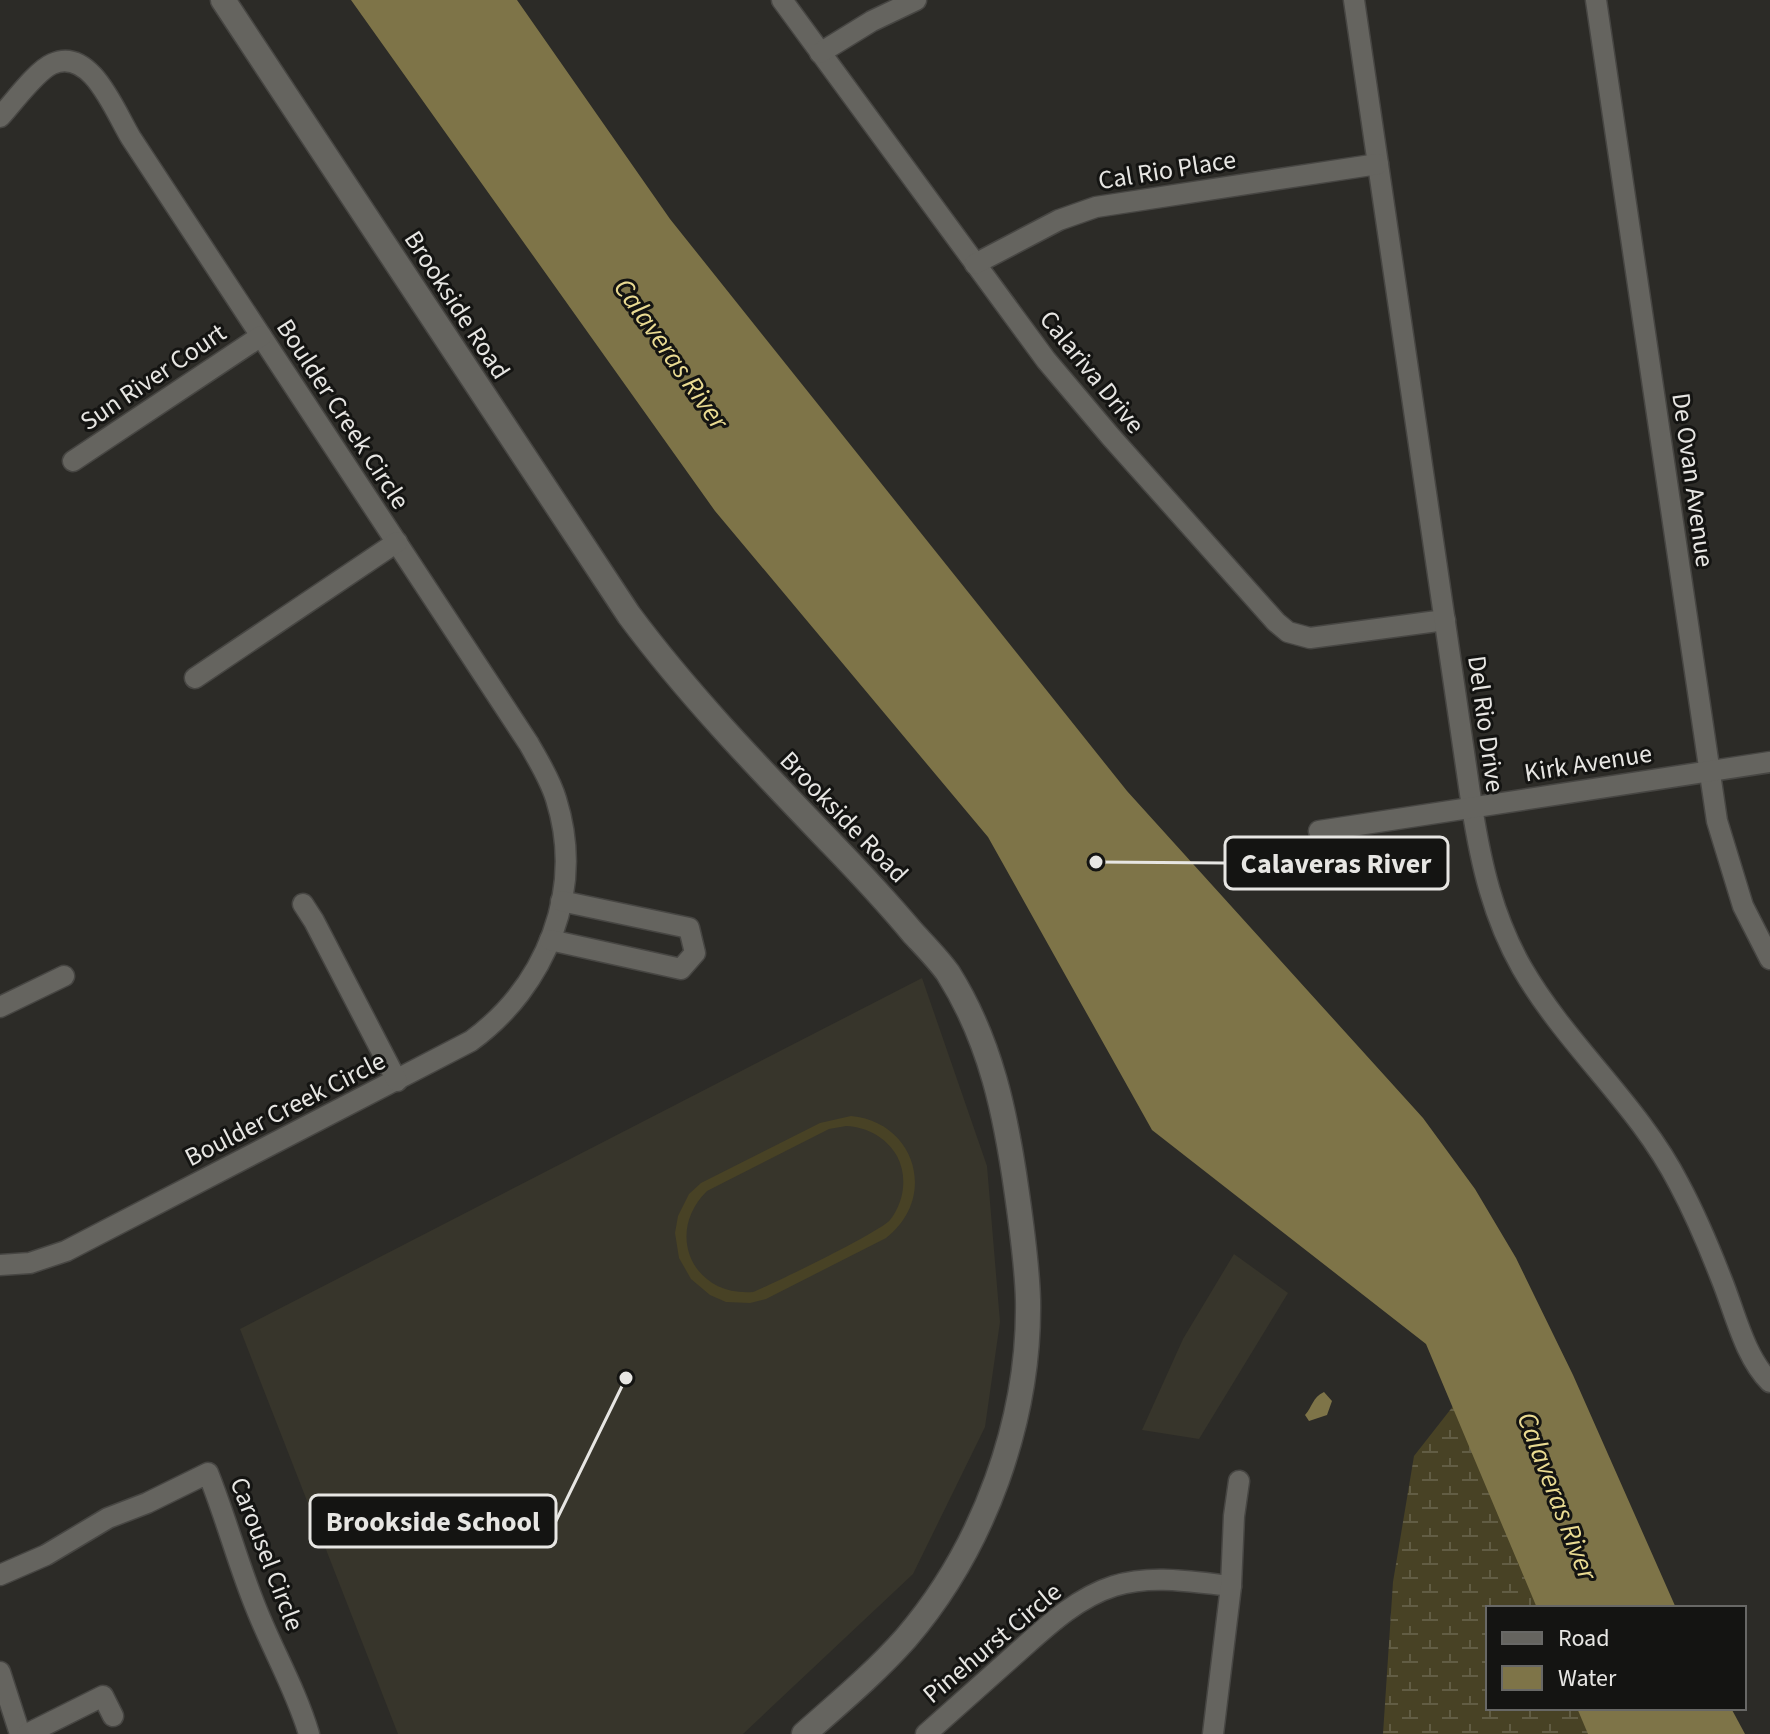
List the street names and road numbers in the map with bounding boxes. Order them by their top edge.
street label: Cal Rio Place [1096,141,1238,199]
street label: Brookside Road [395,223,519,387]
street label: Calariva Drive [1031,302,1153,442]
street label: Boulder Creek Circle [267,311,419,517]
street label: Sun River Court [73,314,233,440]
street label: De Ovan Avenue [1662,390,1724,570]
street label: Del Rio Drive [1458,653,1514,795]
street label: Kirk Avenue [1522,735,1654,791]
street label: Brookside Road [771,743,917,891]
street label: Boulder Creek Circle [178,1042,392,1176]
street label: Carousel Circle [221,1472,313,1636]
street label: Pinehurst Circle [915,1574,1069,1712]

